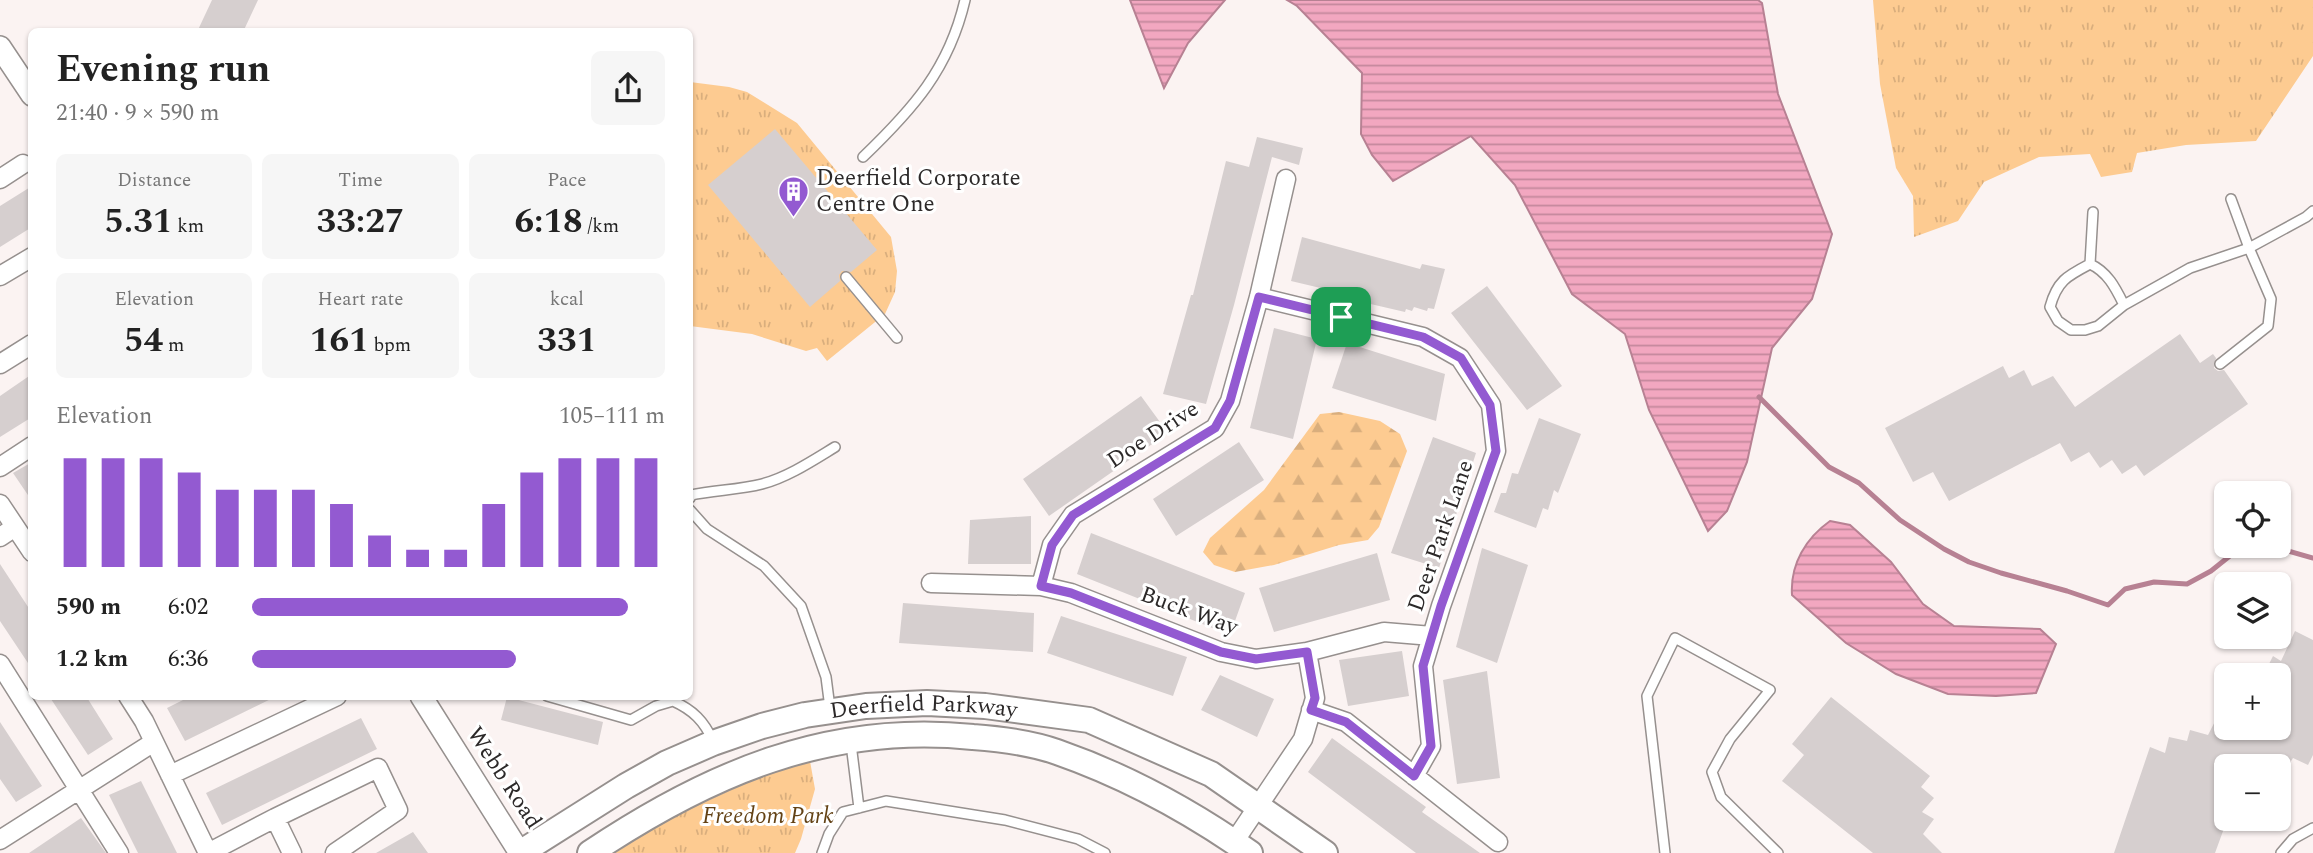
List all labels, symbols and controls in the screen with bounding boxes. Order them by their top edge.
text: Evening run [56,41,270,99]
button: share [591,51,665,125]
text: 21:40 · 9 × 590 m [56,96,220,131]
place label: Deerfield Corporate Centre One [816,161,1021,222]
text: Distance [117,166,191,195]
text: Time [338,166,383,195]
text: Pace [547,166,586,195]
building icon: Deerfield Corporate Centre One [776,174,810,218]
text: 5.31 [104,195,172,248]
text: 33:27 [317,195,404,248]
text: 6:18 [514,195,583,248]
text: km [172,212,204,241]
text: /km [583,212,619,241]
text: Elevation [114,285,194,314]
text: Heart rate [318,285,403,314]
text: kcal [550,285,584,314]
pin [1311,287,1371,347]
icon: arrive [1322,298,1360,336]
text: 54 [124,314,163,367]
text: 161 [310,314,369,367]
text: 331 [537,314,596,367]
text: m [163,331,184,360]
text: bpm [369,331,411,360]
street label: Doe Drive [1100,392,1206,478]
text: Elevation [56,399,152,434]
text: 105–111 m [559,399,665,434]
street label: Deer Park Lane [1399,455,1483,617]
map controls [2214,481,2291,831]
button: locate [2214,481,2291,558]
button: layers [2214,572,2291,649]
street label: Buck Way [1135,577,1244,645]
text: 590 m [56,590,121,625]
text: 6:02 [168,590,208,625]
text: 1.2 km [56,642,128,677]
text: 6:36 [168,642,208,677]
button: + [2214,663,2291,740]
street label: Deerfield Parkway [827,685,1020,729]
street label: Webb Road [458,720,550,836]
button: − [2214,754,2291,831]
park label: Freedom Park [702,799,834,834]

